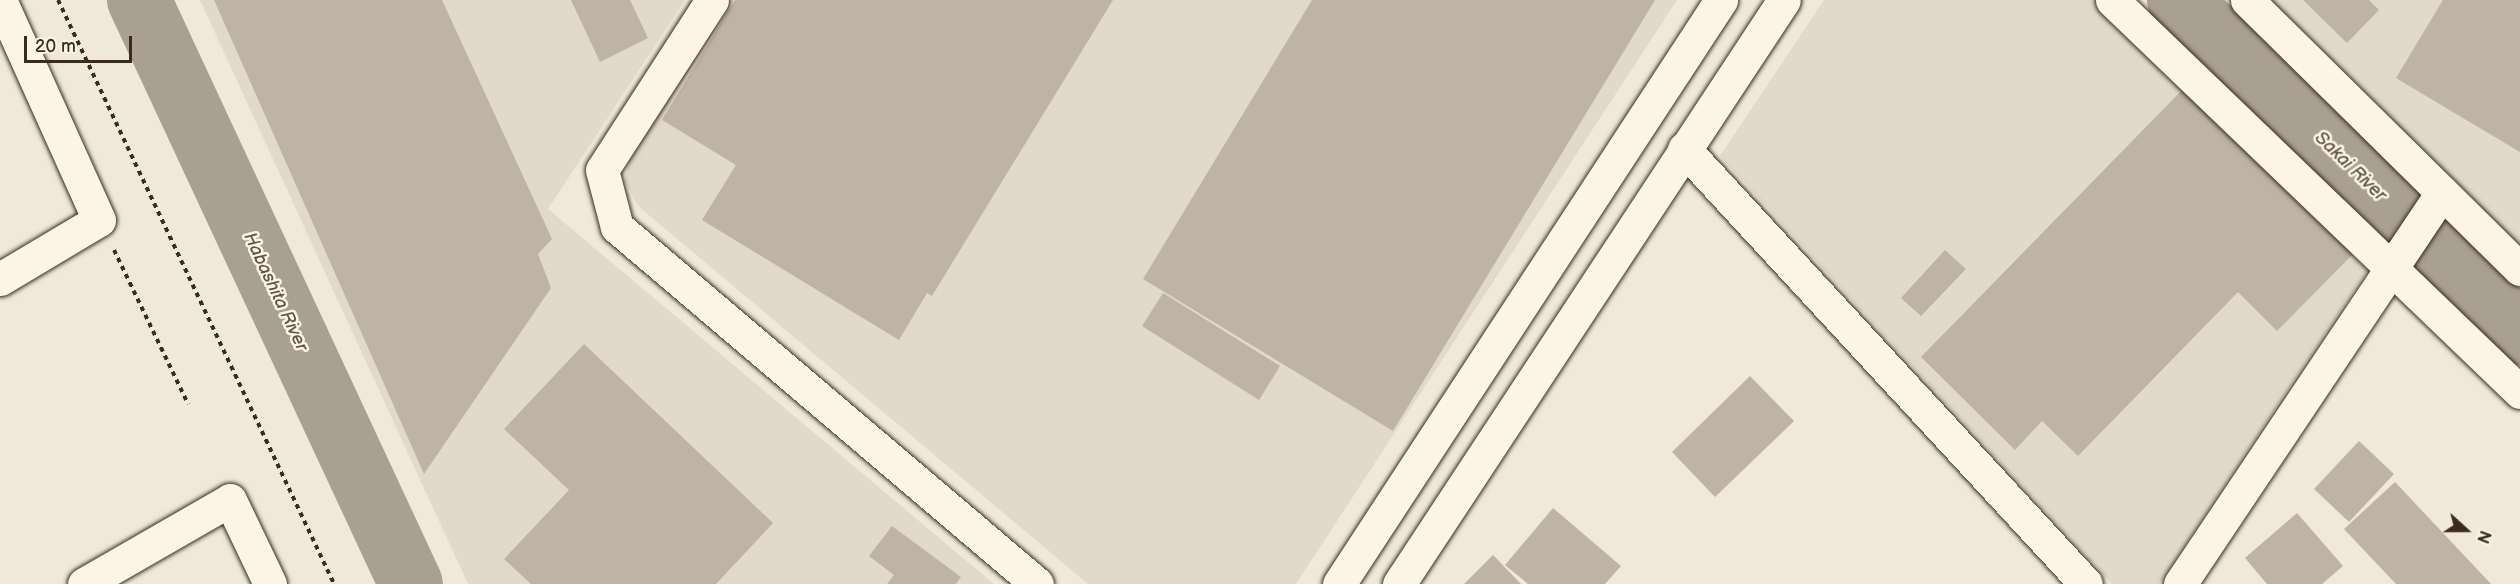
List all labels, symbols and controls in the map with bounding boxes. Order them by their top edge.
scale bar [27,24,135,62]
text: 20 m [35,36,76,57]
water label: Sakai River [2310,128,2390,206]
water label: Habashita River [238,229,312,355]
north arrow [2436,500,2496,560]
text: N [2472,528,2494,546]

